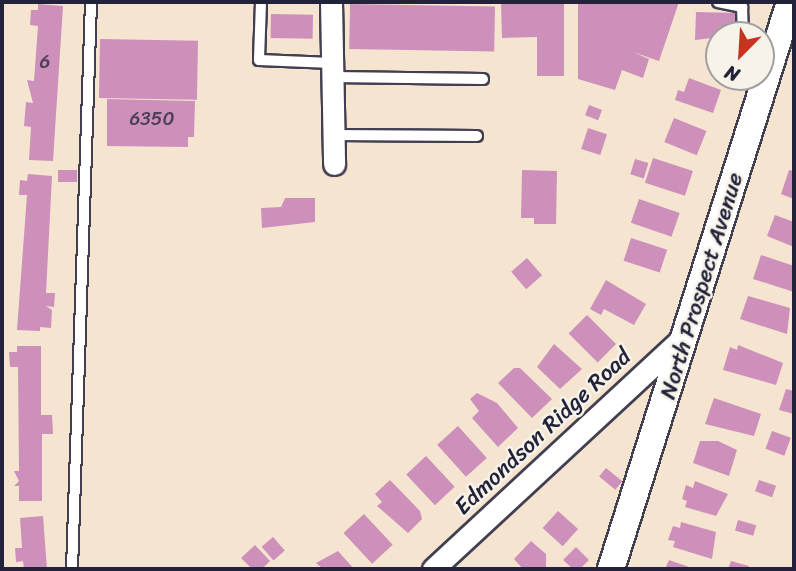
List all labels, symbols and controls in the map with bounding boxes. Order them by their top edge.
north arrow [705,21,775,91]
house number: 6 [40,51,50,73]
text: N [719,56,745,92]
house number: 6350 [130,108,174,130]
street label: North Prospect Avenue [654,169,750,403]
street label: Edmondson Ridge Road [449,343,637,521]

